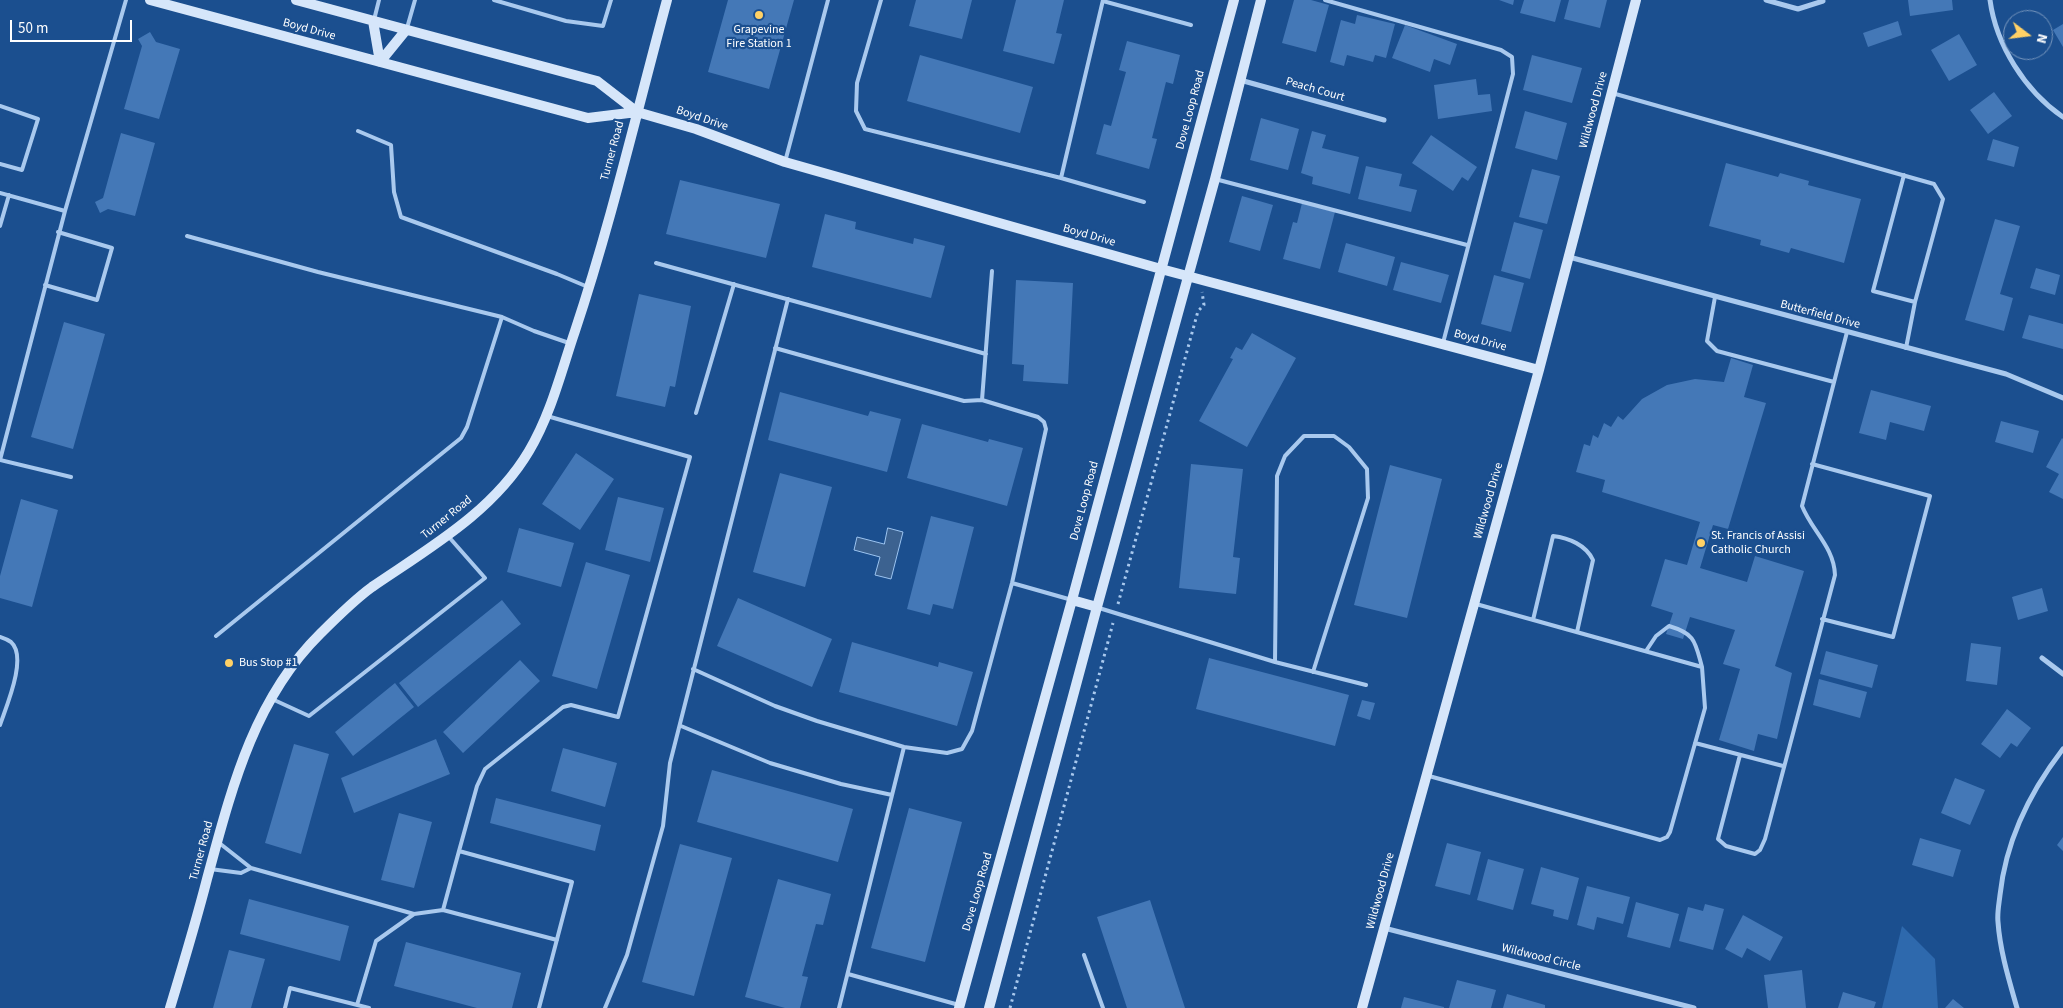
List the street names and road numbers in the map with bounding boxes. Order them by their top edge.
street label: Boyd Drive [281,16,337,44]
street label: Dove Loop Road [1174,69,1208,151]
street label: Wildwood Drive [1577,70,1611,150]
street label: Peach Court [1284,75,1346,105]
street label: Boyd Drive [674,103,730,135]
street label: Turner Road [598,119,628,183]
street label: Boyd Drive [1061,222,1117,250]
street label: Butterfield Drive [1779,297,1861,333]
street label: Boyd Drive [1452,327,1508,355]
street label: Dove Loop Road [1068,460,1102,542]
street label: Wildwood Drive [1471,461,1507,541]
street label: Turner Road [419,493,475,543]
street label: Turner Road [187,819,217,883]
street label: Dove Loop Road [960,851,996,933]
street label: Wildwood Drive [1364,851,1398,931]
street label: Wildwood Circle [1500,941,1582,975]

